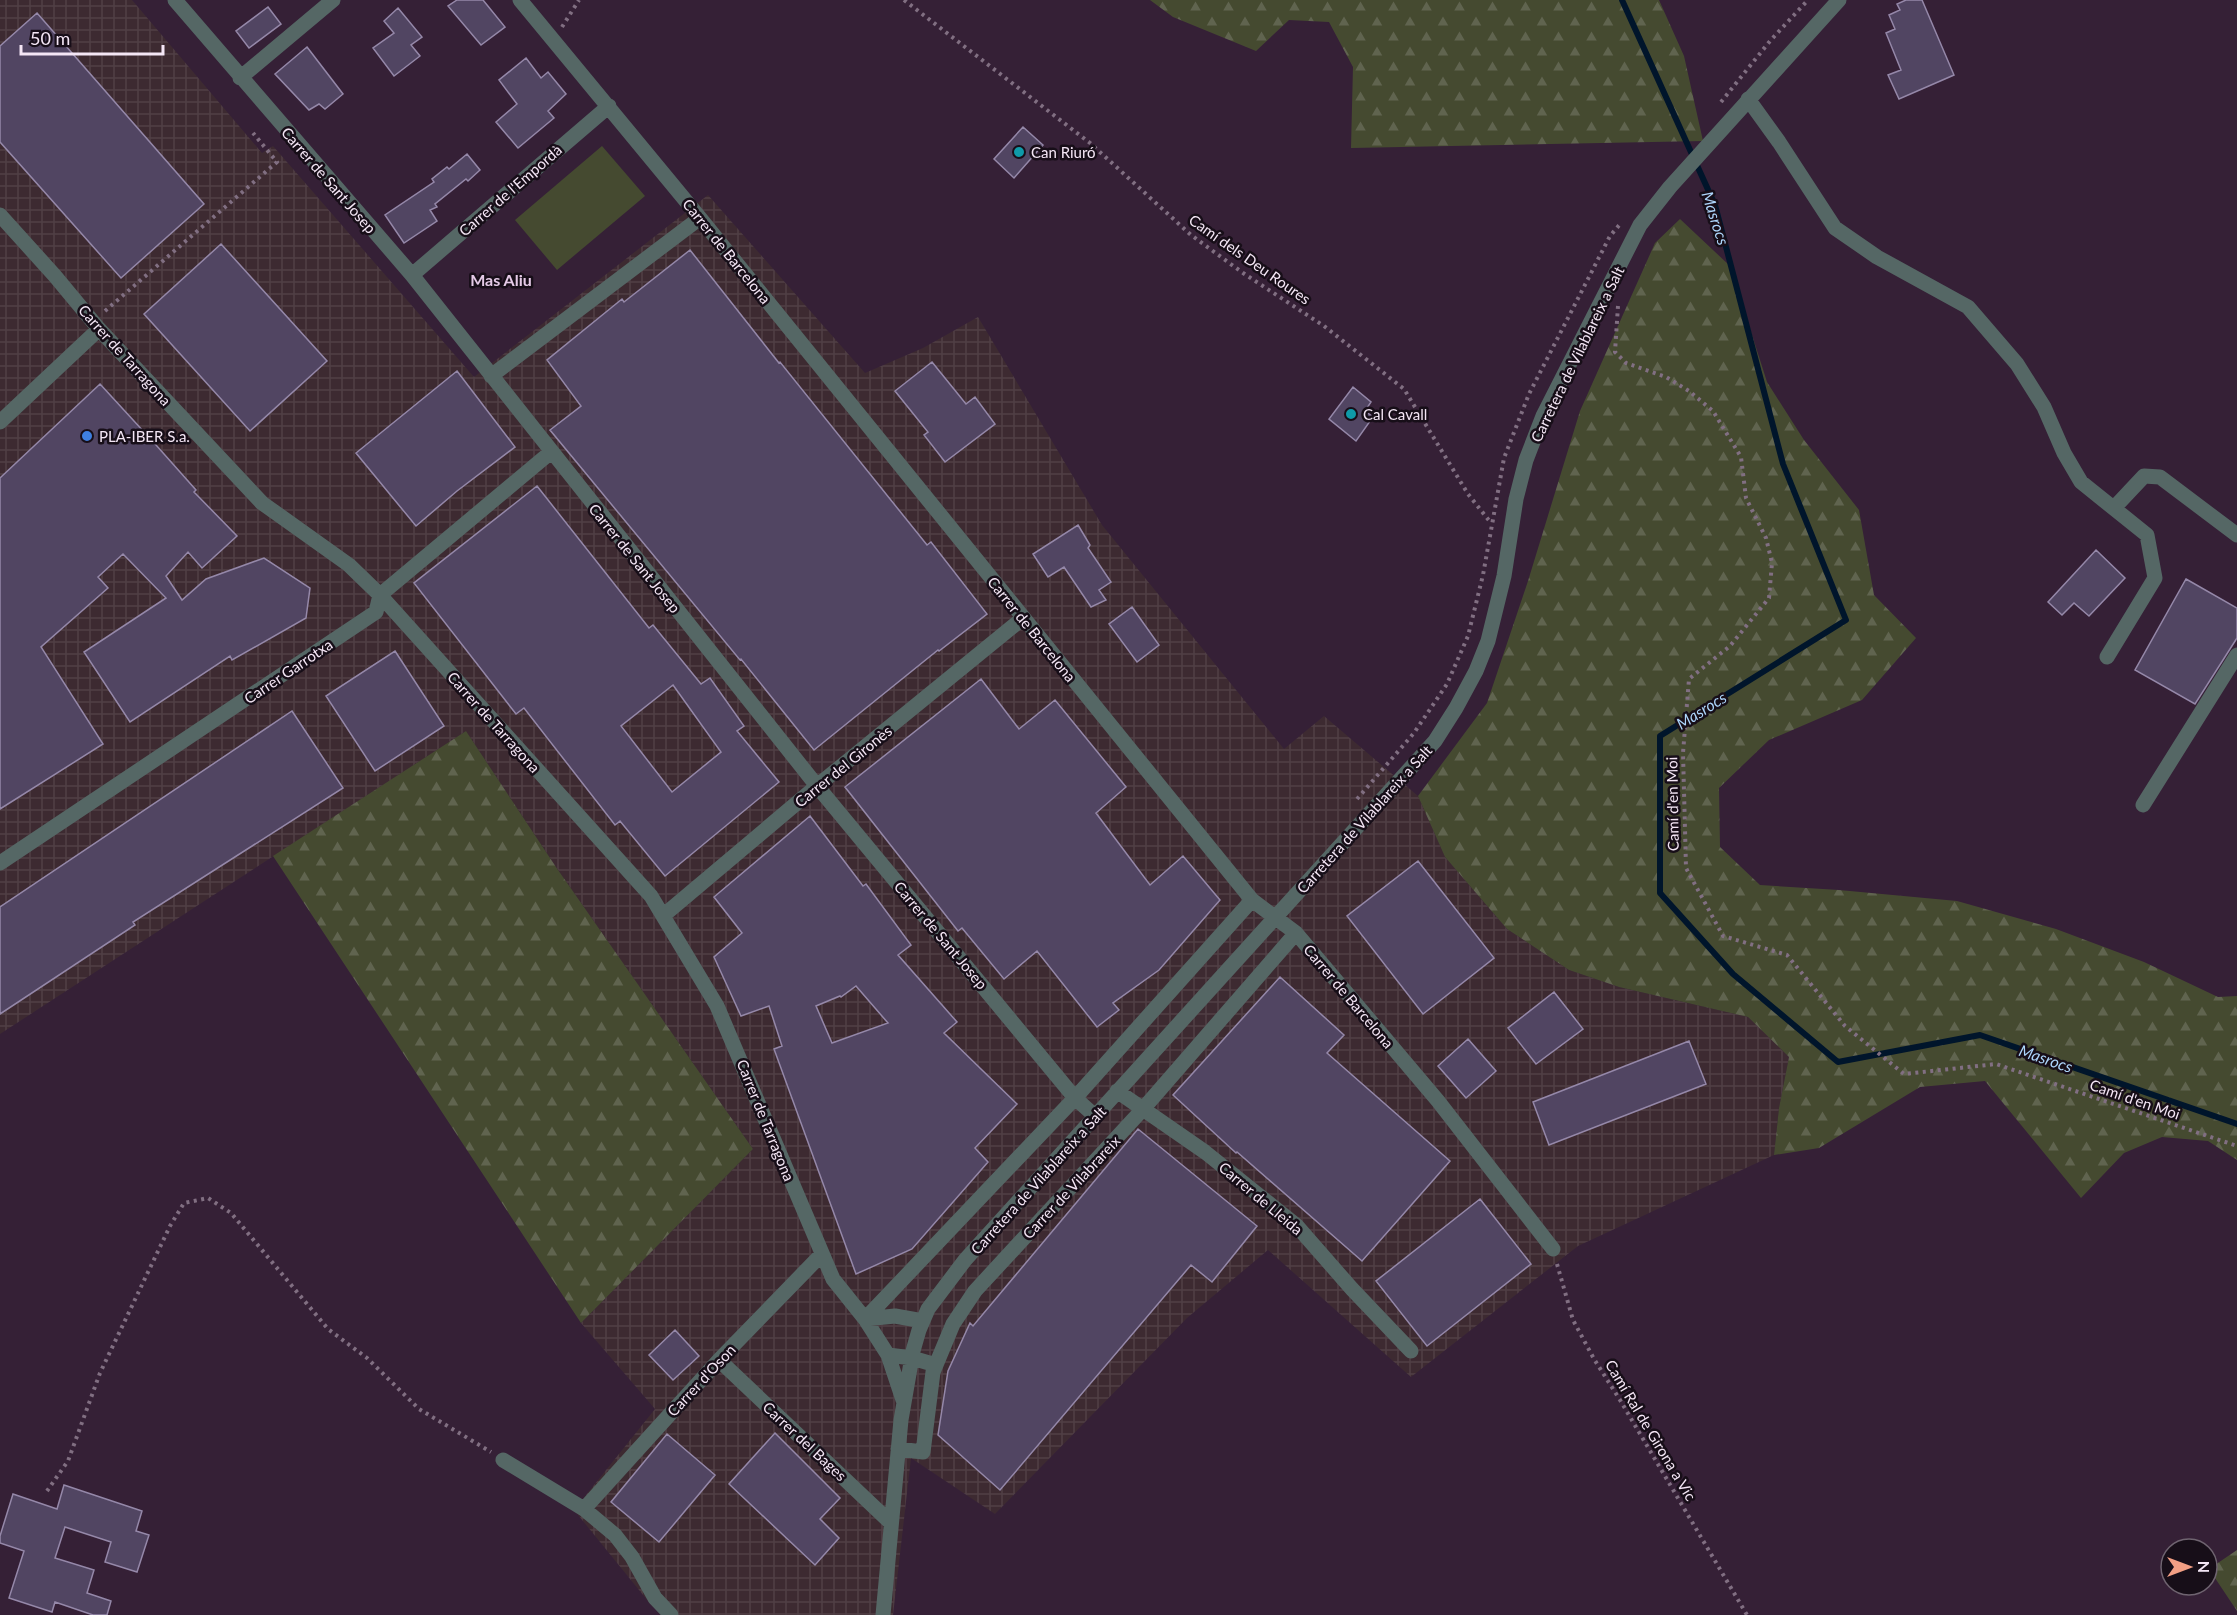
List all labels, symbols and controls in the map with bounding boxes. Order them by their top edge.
scale bar [21,18,164,56]
text: 50 m [30,27,70,49]
street label: Carrer de Sant Josep [278,123,380,237]
street label: Carrer de l'Empordà [455,140,565,240]
place label: Can Riuró [1031,143,1096,161]
marker: Can Riuró [1012,145,1026,159]
water label: Masrocs [1698,189,1734,248]
street label: Carrer de Barcelona [679,195,775,307]
street label: Camí dels Deu Roures [1186,210,1314,308]
street label: Carretera de Vilablareix a Salt [1527,263,1628,445]
district label: Mas Aliu [470,270,532,289]
street label: Carrer de Tarragona [75,301,175,409]
place label: Cal Cavall [1363,405,1427,423]
marker: Cal Cavall [1344,407,1358,421]
place label: PLA-IBER S.a. [99,427,190,445]
marker: PLA-IBER S.a. [80,429,94,443]
street label: Carrer de Sant Josep [585,500,685,616]
street label: Carrer de Barcelona [984,573,1080,685]
street label: Carrer Garrotxa [240,635,336,707]
street label: Carrer de Tarragona [444,668,544,776]
water label: Masrocs [1673,687,1730,733]
street label: Carrer del Gironès [791,721,895,811]
street label: Carretera de Vilablareix a Salt [1293,741,1436,897]
street label: Camí d'en Moi [1662,757,1682,851]
street label: Carrer de Sant Josep [891,877,991,993]
street label: Carrer de Barcelona [1300,940,1398,1052]
water label: Masrocs [2017,1040,2076,1076]
street label: Carrer de Tarragona [733,1057,799,1183]
street label: Camí d'en Moi [2087,1075,2183,1123]
street label: Carretera de Vilablareix a Salt [967,1102,1110,1258]
street label: Carrer de Vilabrareix [1018,1131,1124,1242]
street label: Carrer de Lleida [1215,1158,1307,1238]
street label: Carrer d'Oson [663,1340,739,1420]
street label: Camí Ral de Girona a Vic [1602,1356,1700,1504]
street label: Carrer del Bages [759,1398,851,1484]
north arrow [2159,1537,2219,1597]
text: N [2195,1561,2214,1573]

